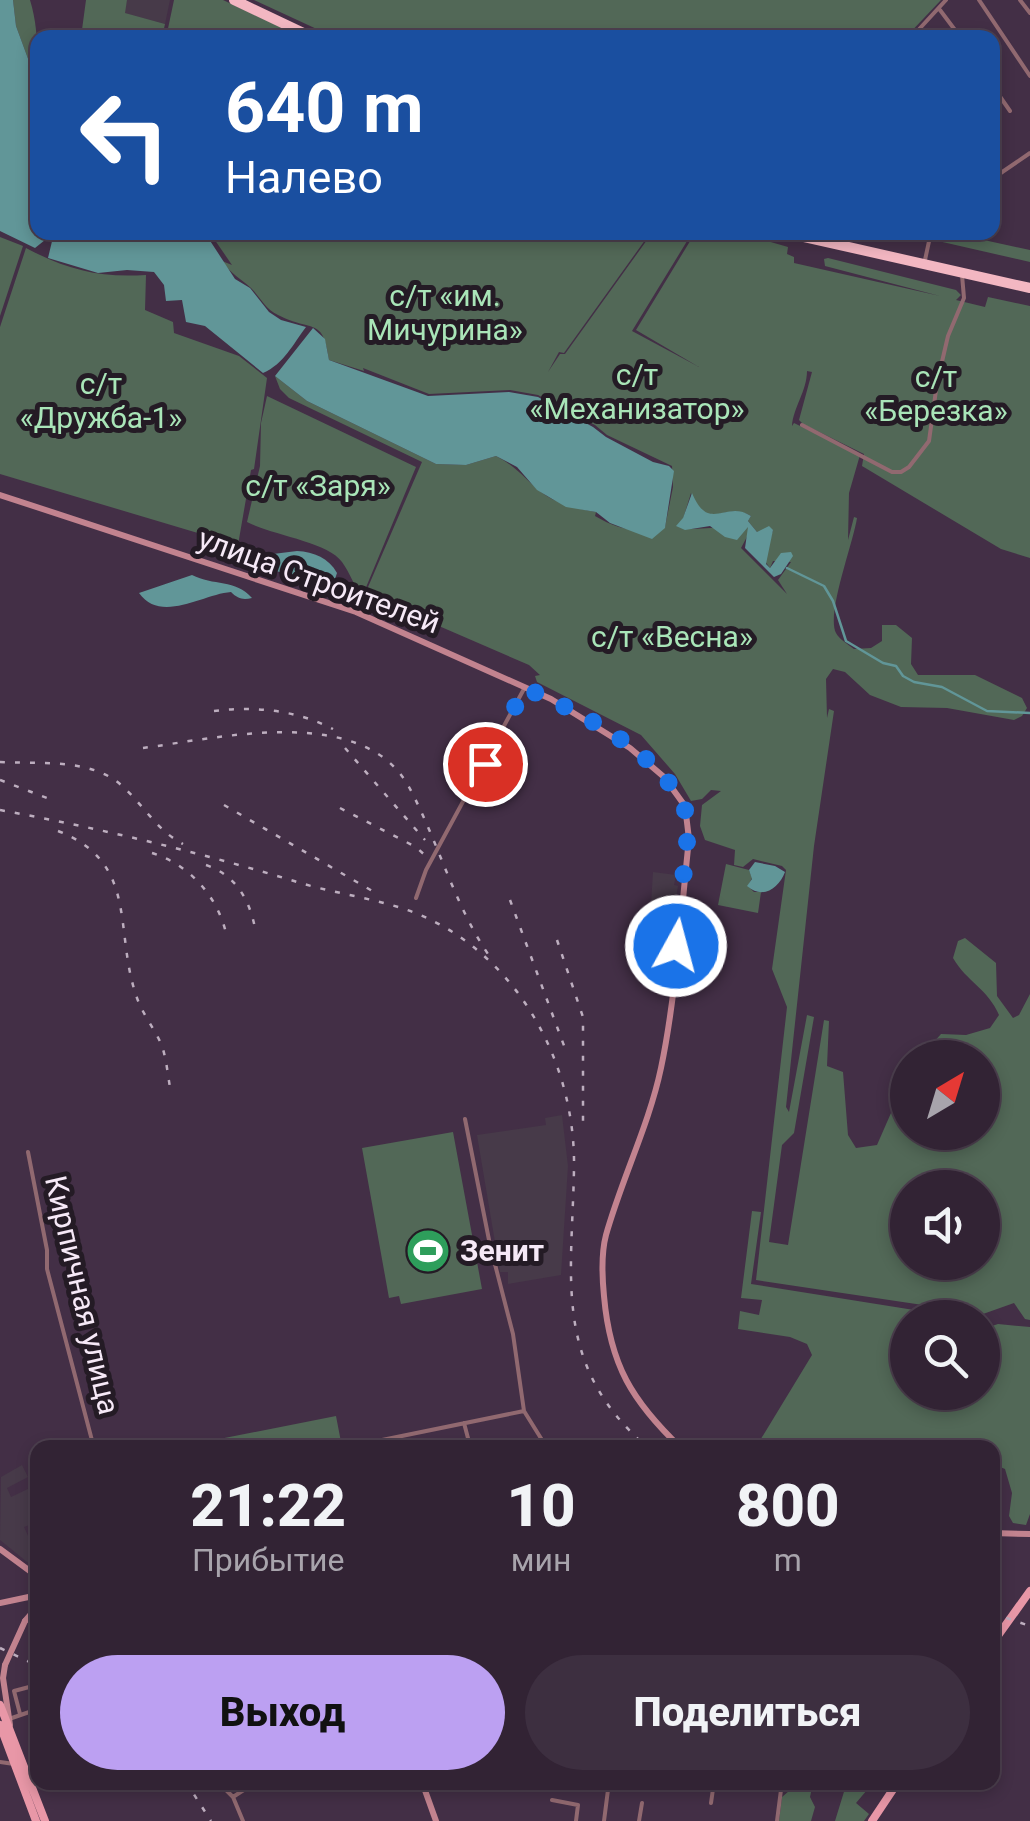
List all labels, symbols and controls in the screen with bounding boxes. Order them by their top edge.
text: 640 m [225,67,424,149]
icon: left [60,70,190,200]
text: Налево [225,151,383,204]
park label: с/т «им. Мичурина» [367,278,523,347]
park label: с/т «Механизатор» [529,357,745,426]
park label: с/т «Березка» [864,359,1008,428]
park label: с/т «Дружба-1» [20,366,182,435]
park label: с/т «Заря» [245,468,391,503]
street label: улица Строителей [193,521,445,641]
park label: с/т «Весна» [591,619,753,654]
pin [443,722,528,807]
icon: arrive [458,737,513,792]
position arrow [624,894,728,998]
north arrow [890,1040,1000,1150]
map controls [890,1040,1000,1410]
button: sound [890,1170,1000,1280]
street label: Кирпичная улица [38,1172,127,1418]
sports icon: Зенит [405,1228,451,1274]
place label: Зенит [460,1233,544,1268]
button: search [890,1300,1000,1410]
text: 21:22 [190,1470,346,1541]
text: 10 [506,1470,576,1541]
text: 800 [736,1470,840,1541]
text: Прибытие [192,1541,345,1579]
text: мин [511,1541,571,1579]
text: m [774,1541,802,1579]
button: Выход [60,1655,505,1770]
button: Поделиться [525,1655,970,1770]

